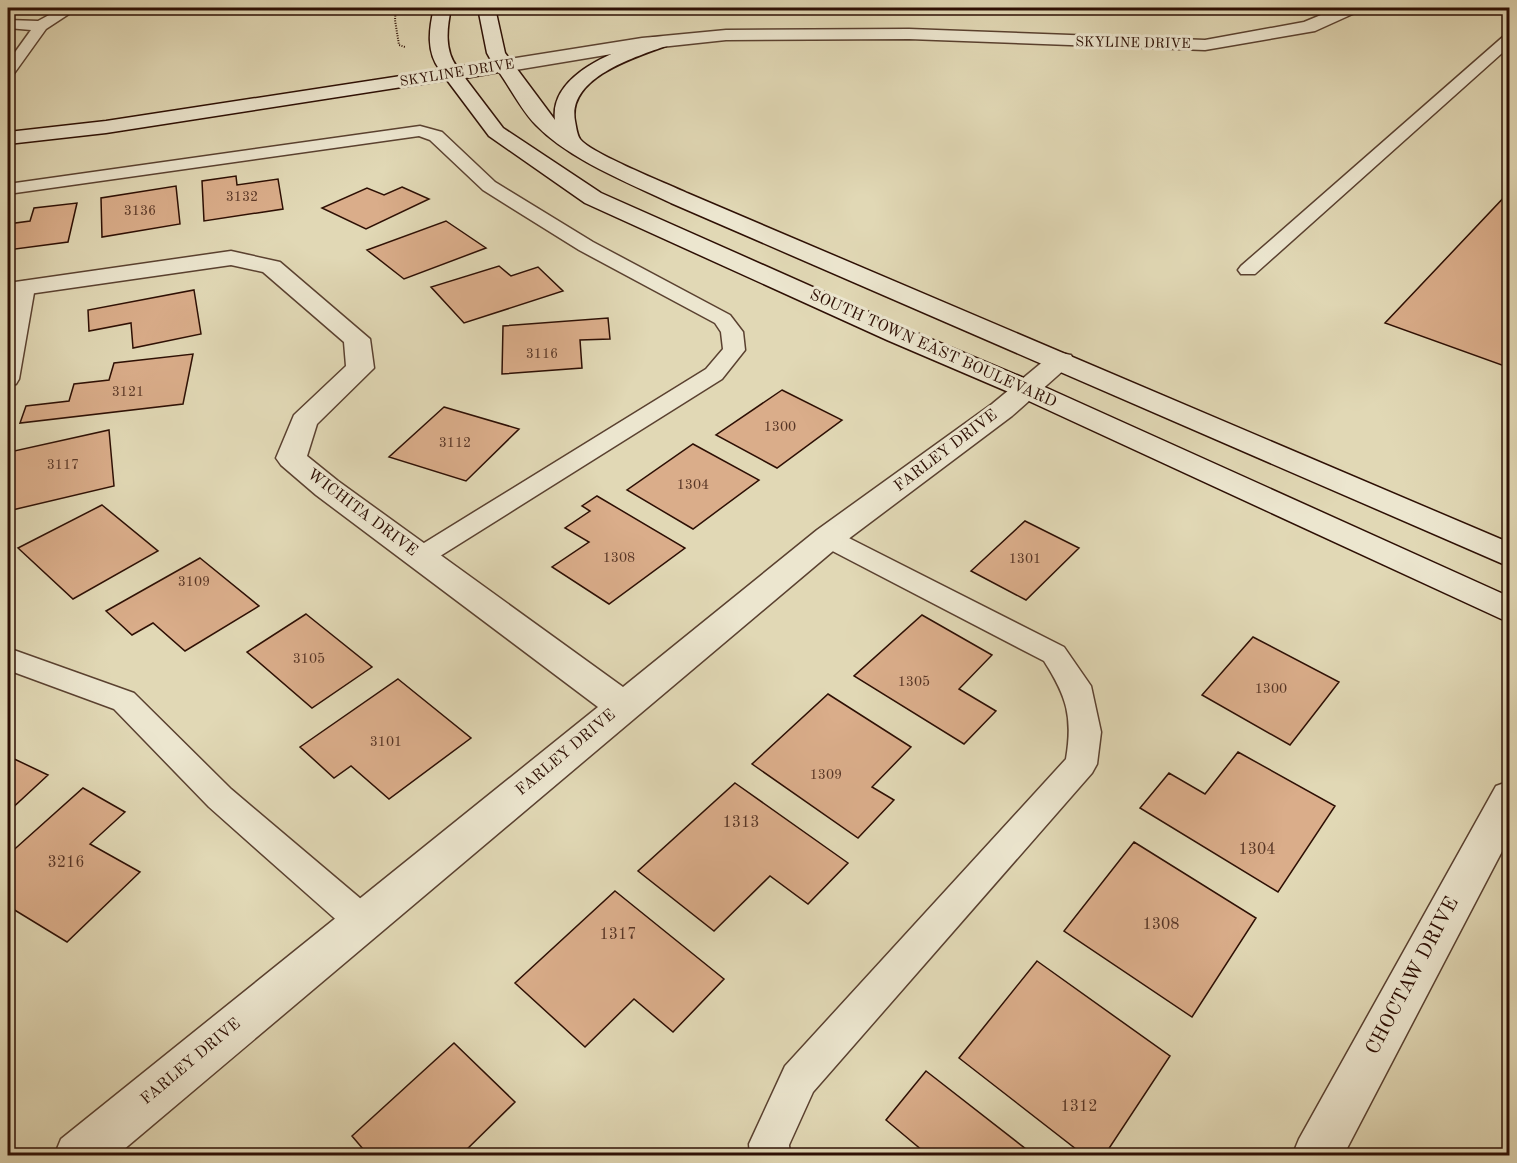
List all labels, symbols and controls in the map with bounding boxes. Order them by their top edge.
street label: SKYLINE DRIVE [1075,35,1191,51]
street label: SKYLINE DRIVE [399,57,515,89]
house number: 3132 [226,190,258,204]
house number: 3136 [124,204,156,218]
street label: SOUTH TOWN EAST BOULEVARD [807,287,1059,411]
house number: 3116 [526,347,558,361]
house number: 3121 [112,385,144,399]
street label: FARLEY DRIVE [891,407,1001,495]
house number: 1300 [764,420,796,434]
house number: 3112 [439,436,471,450]
house number: 3117 [47,458,79,472]
street label: WICHITA DRIVE [304,466,420,560]
house number: 1304 [677,478,709,492]
house number: 1308 [603,551,635,565]
house number: 1301 [1009,552,1041,566]
house number: 3109 [178,575,210,589]
house number: 3105 [293,652,325,666]
house number: 1305 [898,675,930,689]
house number: 1300 [1255,682,1287,696]
street label: FARLEY DRIVE [513,707,619,799]
house number: 3101 [370,735,402,749]
house number: 1309 [810,768,842,782]
house number: 1313 [722,815,760,831]
house number: 1304 [1238,842,1276,858]
house number: 3216 [47,855,85,871]
street label: CHOCTAW DRIVE [1363,894,1463,1058]
house number: 1308 [1142,917,1180,933]
house number: 1317 [599,927,637,943]
street label: FARLEY DRIVE [138,1016,244,1108]
house number: 1312 [1060,1099,1098,1115]

